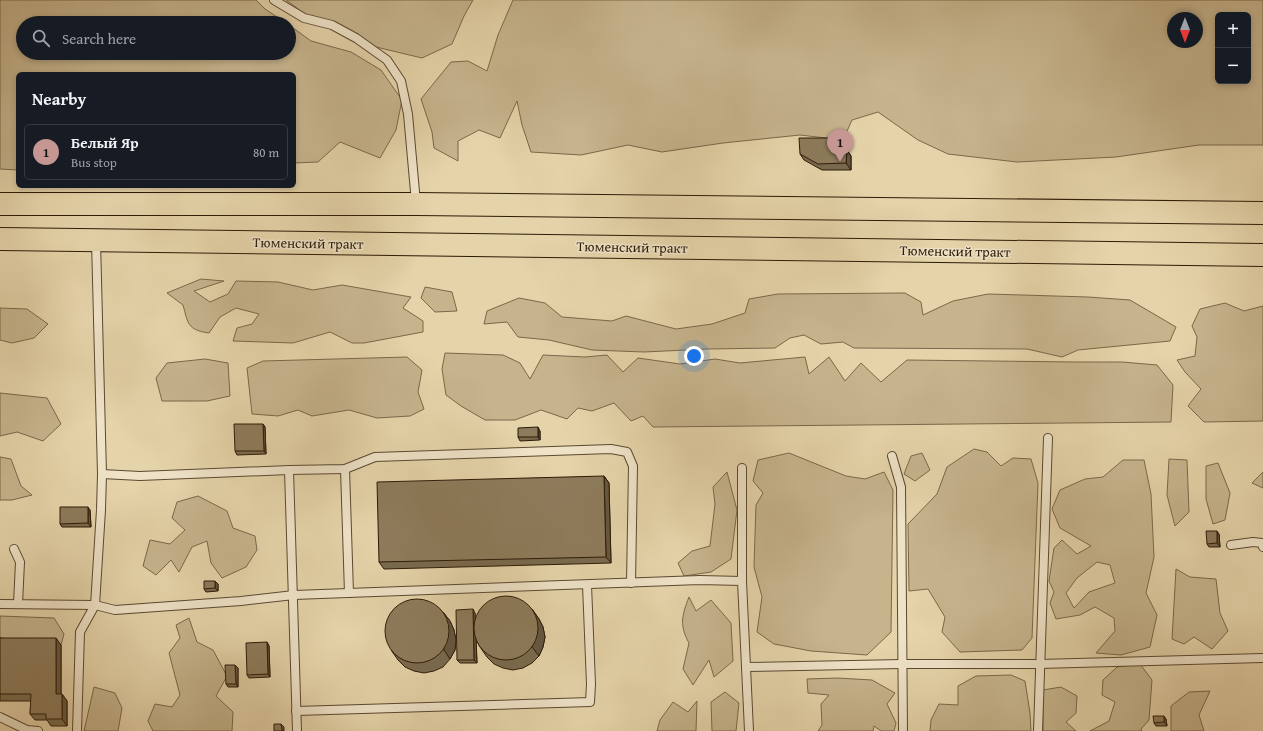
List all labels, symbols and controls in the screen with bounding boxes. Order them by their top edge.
north arrow [1167,12,1203,48]
map controls [1215,12,1251,84]
button: + [1215,12,1251,48]
search box [16,16,296,60]
icon: search [30,27,52,49]
text: Search here [62,28,136,49]
button: − [1215,48,1251,84]
text: Nearby [32,86,86,111]
pin: 1 [827,129,853,162]
text: Белый Яр [71,132,139,153]
text: 1 [43,143,49,162]
text: 80 m [253,143,279,162]
text: Bus stop [71,153,117,172]
street label: Тюменский тракт [252,232,364,254]
street label: Тюменский тракт [576,236,688,258]
street label: Тюменский тракт [899,240,1011,262]
your location [684,346,704,366]

